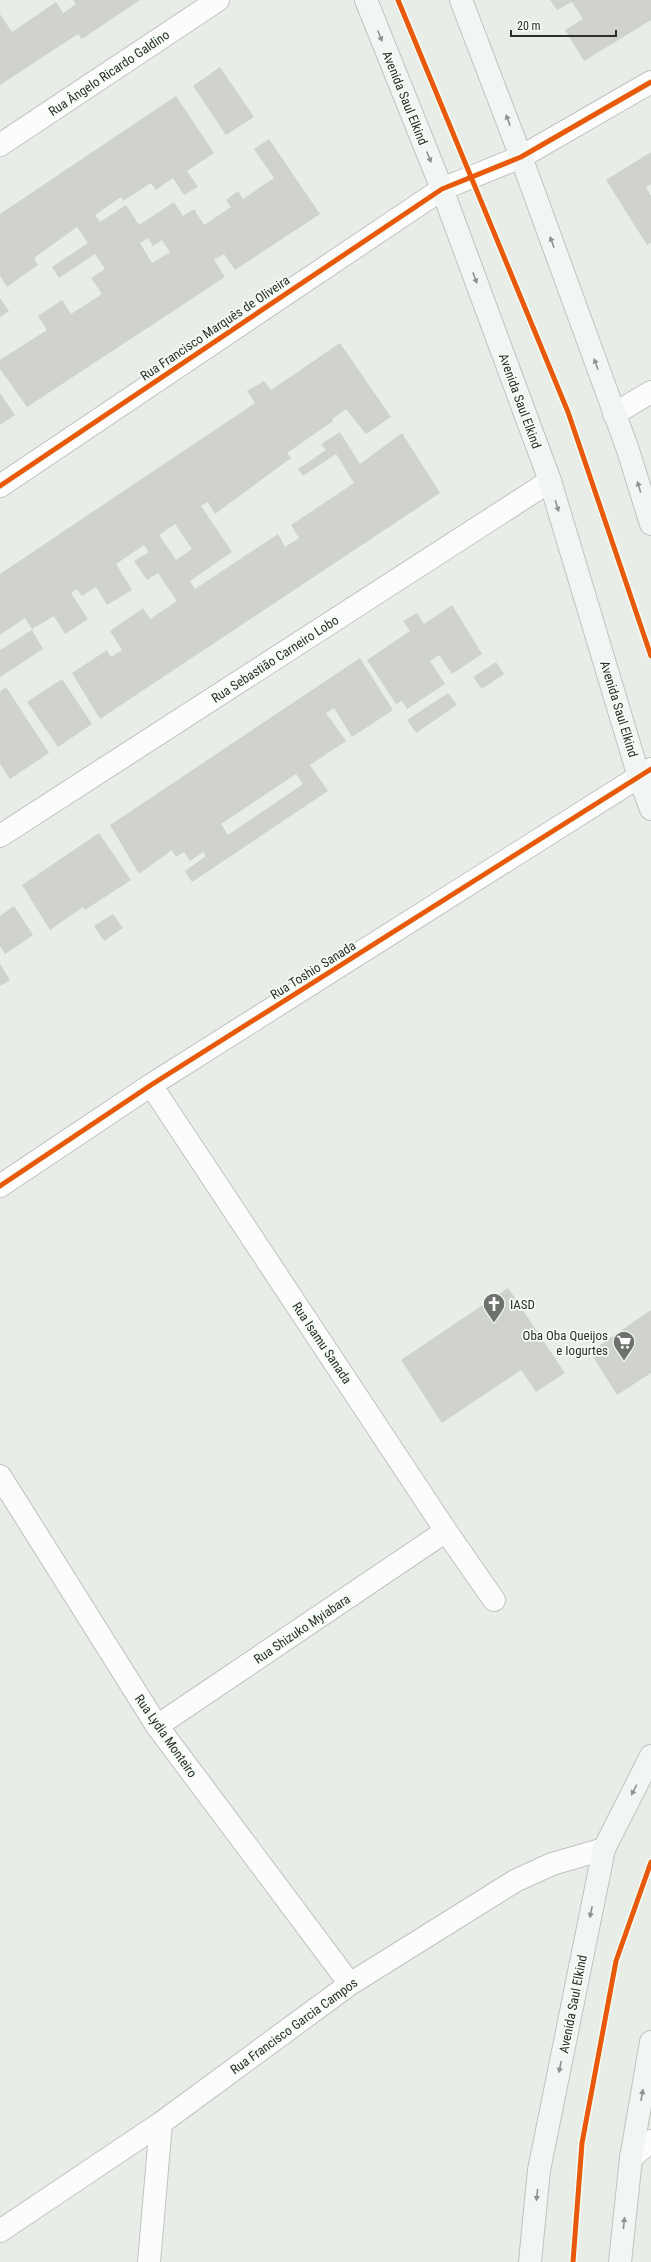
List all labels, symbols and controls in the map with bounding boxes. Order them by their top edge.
scale bar [511,12,616,38]
text: 20 m [517,19,541,33]
street label: Rua Ângelo Ricardo Galdino [46,27,172,119]
one-way arrow [378,31,384,43]
street label: Avenida Saul Elkind [379,49,431,147]
one-way arrow [504,114,510,126]
one-way arrow [427,151,433,163]
one-way arrow [549,236,555,248]
street label: Rua Francisco Marquês de Oliveira [138,272,292,384]
one-way arrow [473,273,479,285]
street label: Avenida Saul Elkind [496,351,544,451]
one-way arrow [593,358,599,370]
one-way arrow [636,481,642,493]
one-way arrow [554,500,560,512]
street label: Rua Sebastião Carneiro Lobo [209,612,341,706]
street label: Avenida Saul Elkind [597,659,641,759]
street label: Rua Toshio Sanada [268,938,358,1002]
church icon: IASD [481,1291,507,1324]
place label: IASD [510,1297,535,1312]
street label: Rua Isamu Sanada [289,1299,355,1387]
place label: Oba Oba Queijos e Iogurtes [523,1328,608,1358]
supermarket icon: Oba Oba Queijos e Iogurtes [611,1329,637,1362]
street label: Rua Shizuko Myiabara [251,1591,353,1667]
street label: Rua Lydia Monteiro [132,1692,200,1780]
one-way arrow [630,1785,637,1796]
one-way arrow [588,1906,594,1918]
street label: Avenida Saul Elkind [556,1954,590,2054]
street label: Rua Francisco Garcia Campos [228,1975,360,2077]
one-way arrow [557,2061,563,2073]
one-way arrow [639,2088,645,2101]
one-way arrow [533,2189,540,2201]
one-way arrow [621,2217,627,2229]

